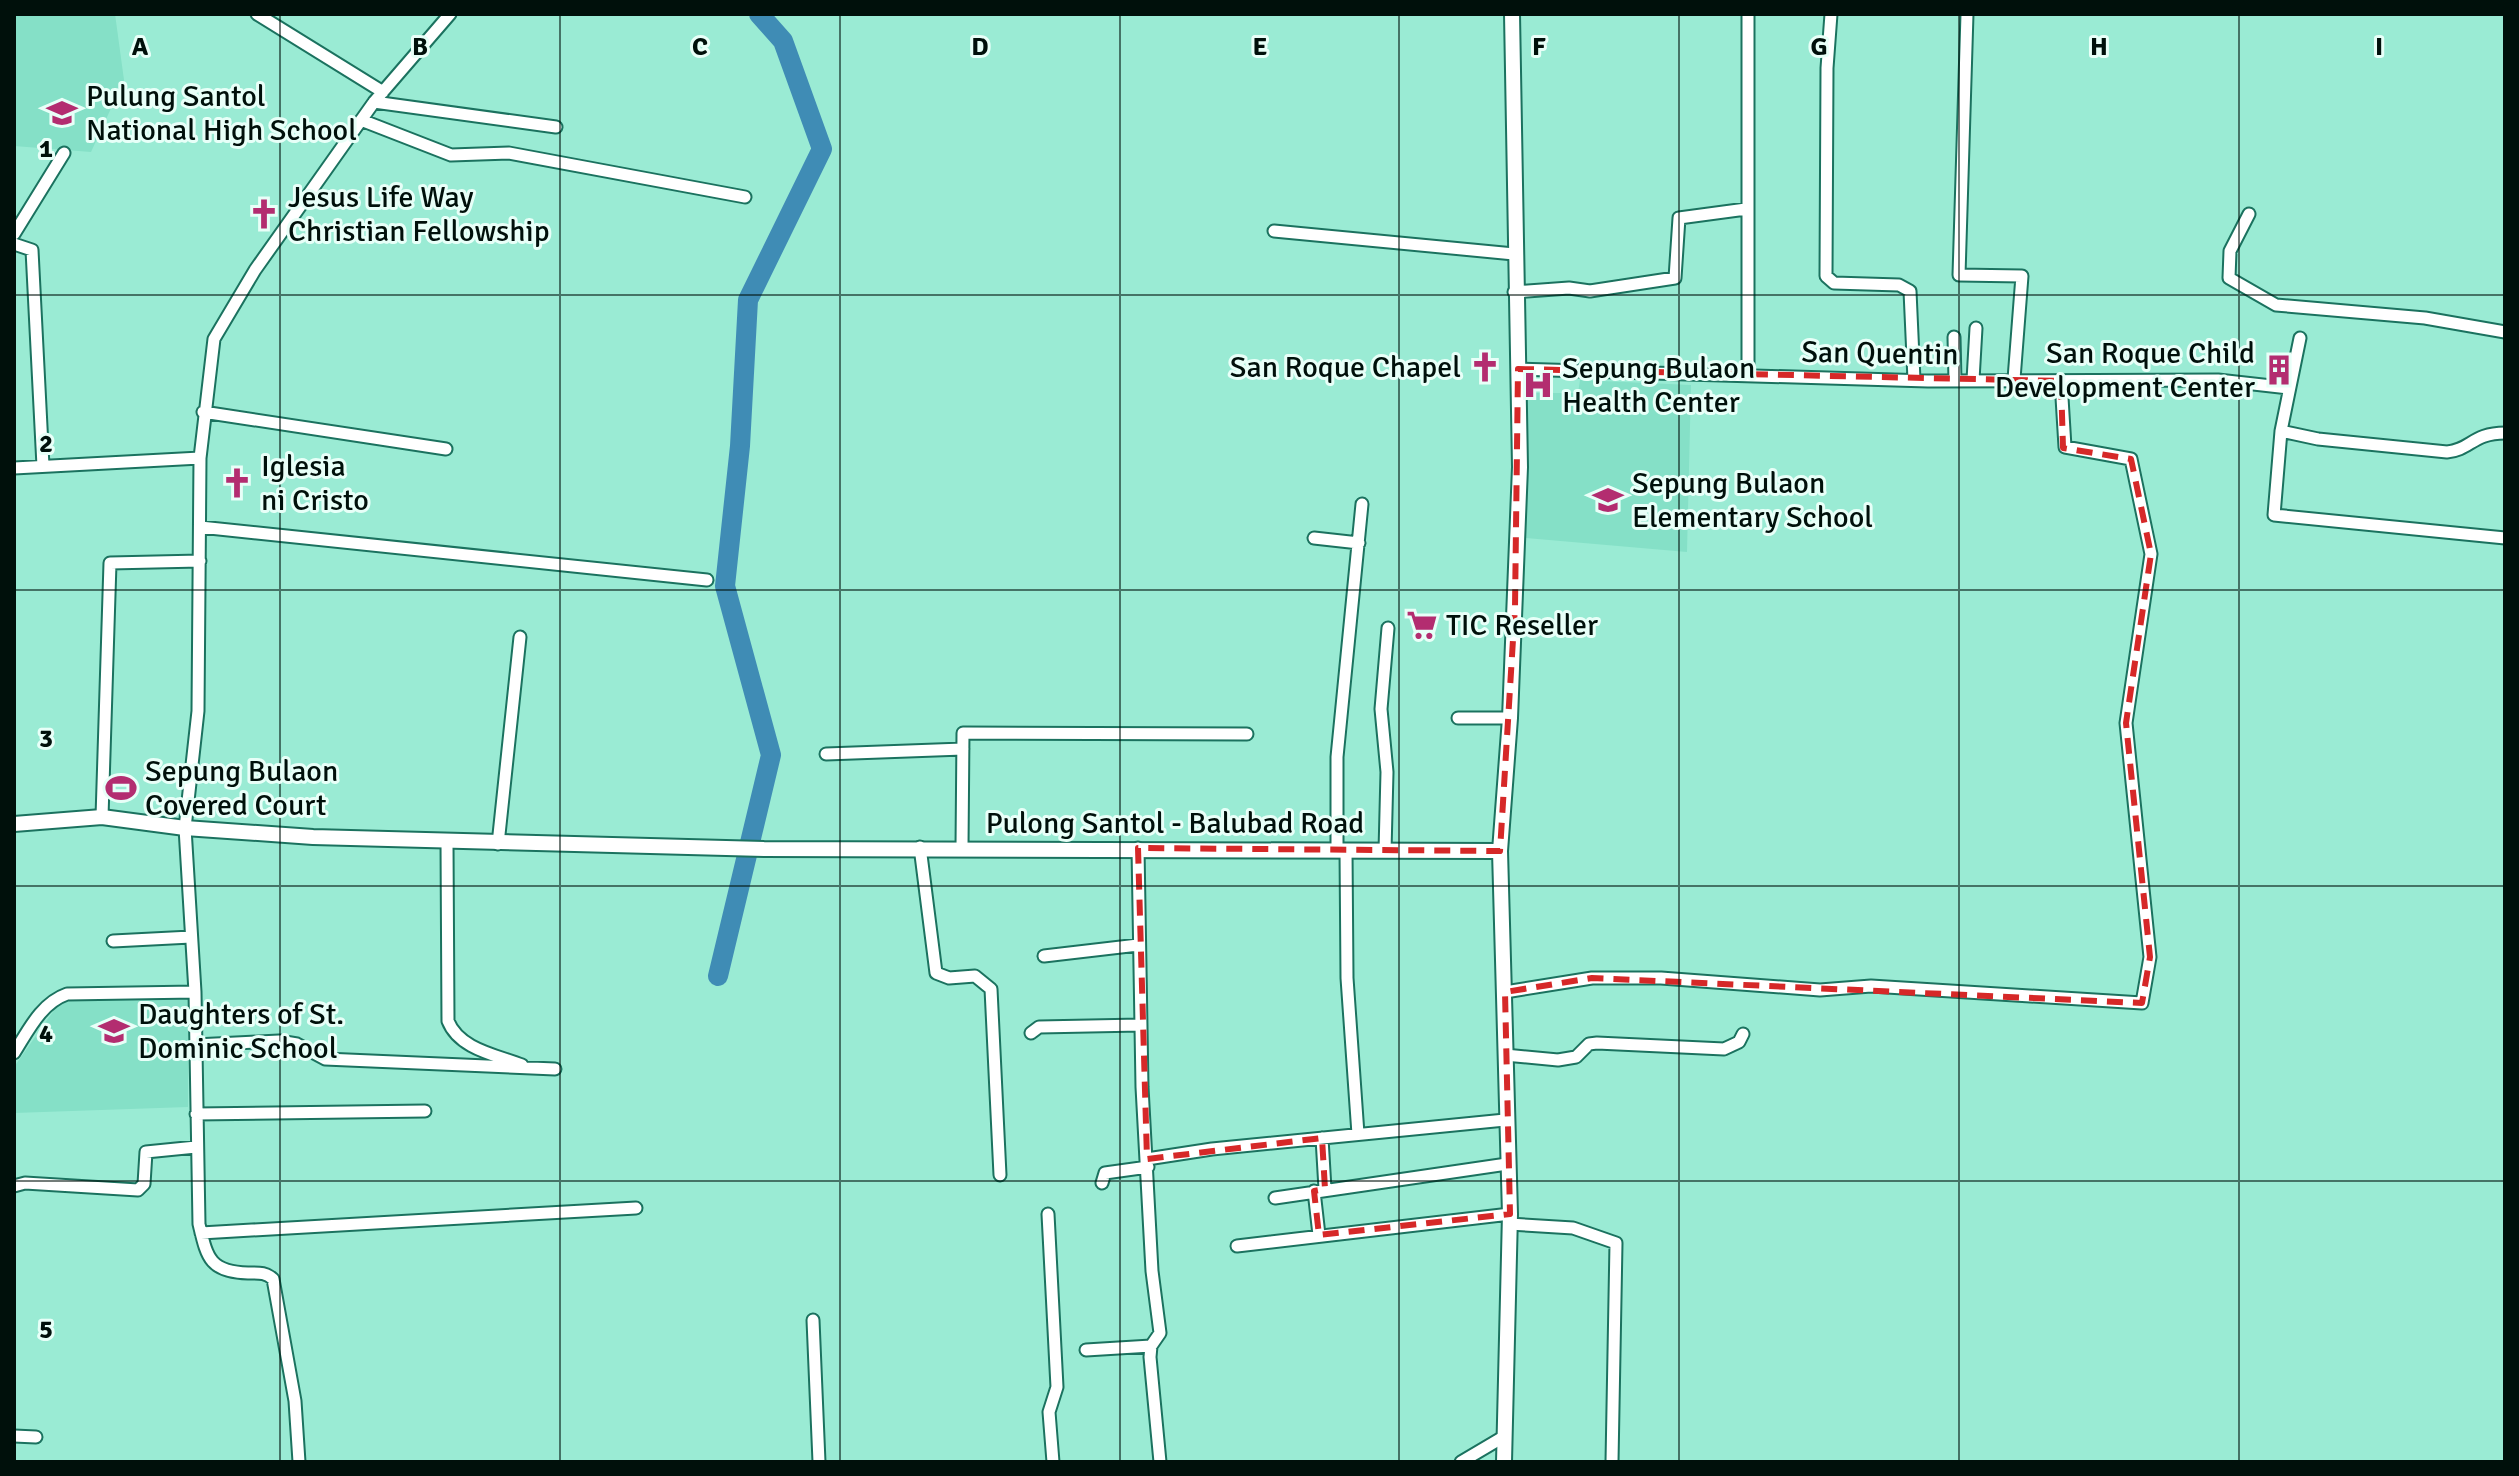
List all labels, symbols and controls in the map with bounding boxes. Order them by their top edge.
text: A [132,31,149,63]
text: B [412,31,428,63]
text: C [692,31,708,63]
text: D [971,31,989,63]
text: E [1253,31,1267,63]
text: F [1532,31,1546,63]
text: G [1810,31,1828,63]
text: H [2090,31,2108,63]
text: I [2375,31,2383,63]
place label: Pulung Santol National High School [86,78,357,149]
school or university icon: Pulung Santol National High School [45,96,79,130]
text: 1 [39,133,53,165]
place label: Jesus Life Way Christian Fellowship [288,179,550,250]
church icon: Jesus Life Way Christian Fellowship [247,197,281,231]
street label: San Quentin [1801,334,1959,373]
place label: San Roque Child Development Center [1995,335,2255,406]
place label: San Roque Chapel [1230,349,1461,386]
church icon: San Roque Chapel [1468,350,1502,384]
place label: Sepung Bulaon Health Center [1562,350,1755,421]
building icon: San Roque Child Development Center [2262,353,2296,387]
hospital icon: Sepung Bulaon Health Center [1521,368,1555,402]
text: 2 [39,428,53,460]
place label: Iglesia ni Cristo [261,448,369,519]
place label: Sepung Bulaon Elementary School [1632,465,1873,536]
church icon: Iglesia ni Cristo [220,466,254,500]
school or university icon: Sepung Bulaon Elementary School [1591,483,1625,517]
place label: TIC Reseller [1446,607,1598,644]
supermarket icon: TIC Reseller [1405,608,1439,642]
text: 3 [39,723,53,755]
place label: Sepung Bulaon Covered Court [145,753,338,824]
sports icon: Sepung Bulaon Covered Court [104,771,138,805]
street label: Pulong Santol - Balubad Road [986,805,1364,842]
place label: Daughters of St. Dominic School [138,996,344,1067]
school or university icon: Daughters of St. Dominic School [97,1014,131,1048]
text: 4 [39,1018,53,1050]
text: 5 [39,1314,53,1346]

